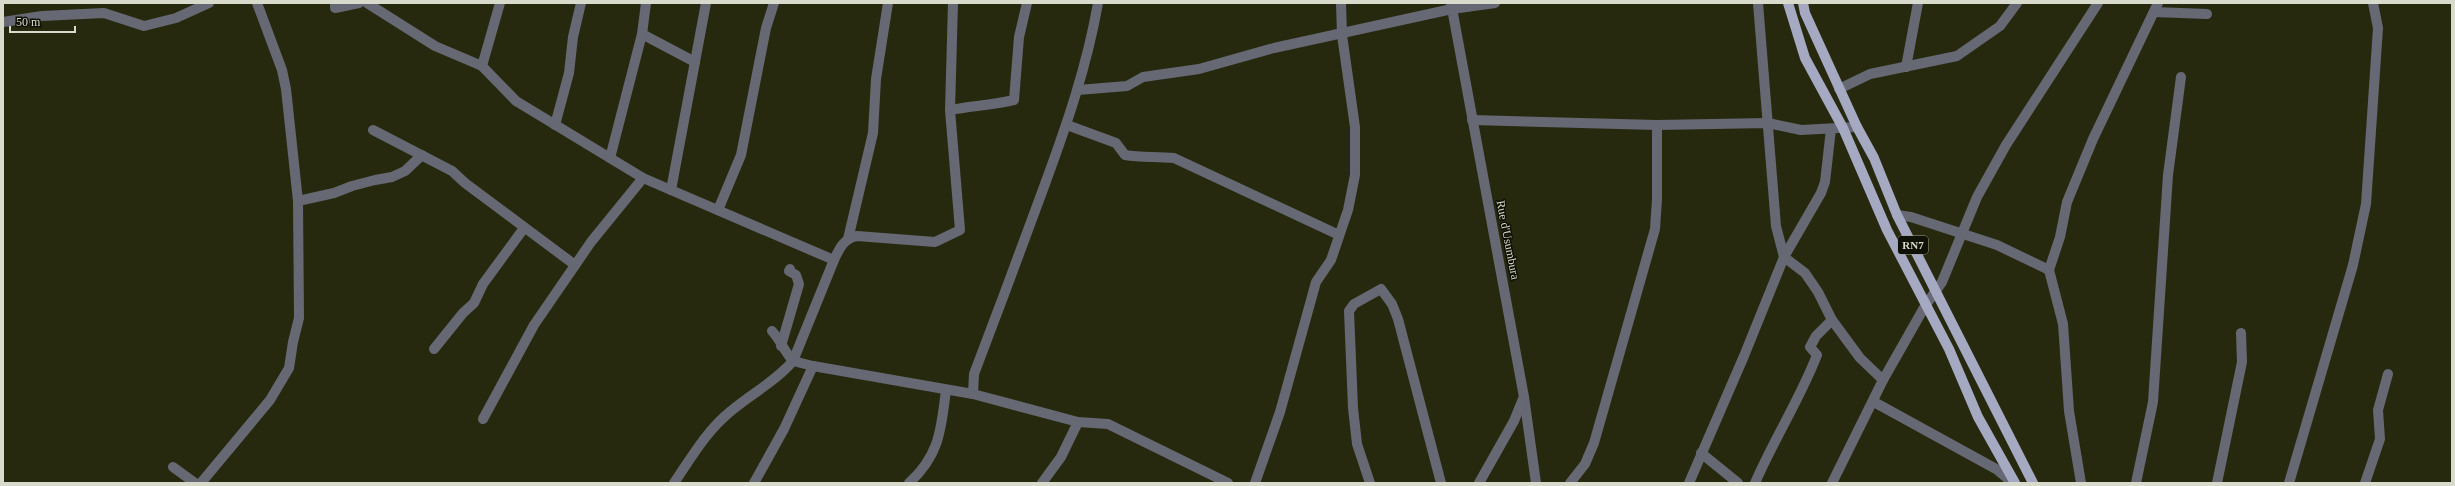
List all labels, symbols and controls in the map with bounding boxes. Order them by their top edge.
scale bar [10,8,75,34]
text: 50 m [16,15,41,29]
street label: Rue d'Usumbura [1493,199,1523,281]
road number: RN7 [1898,236,1928,254]

